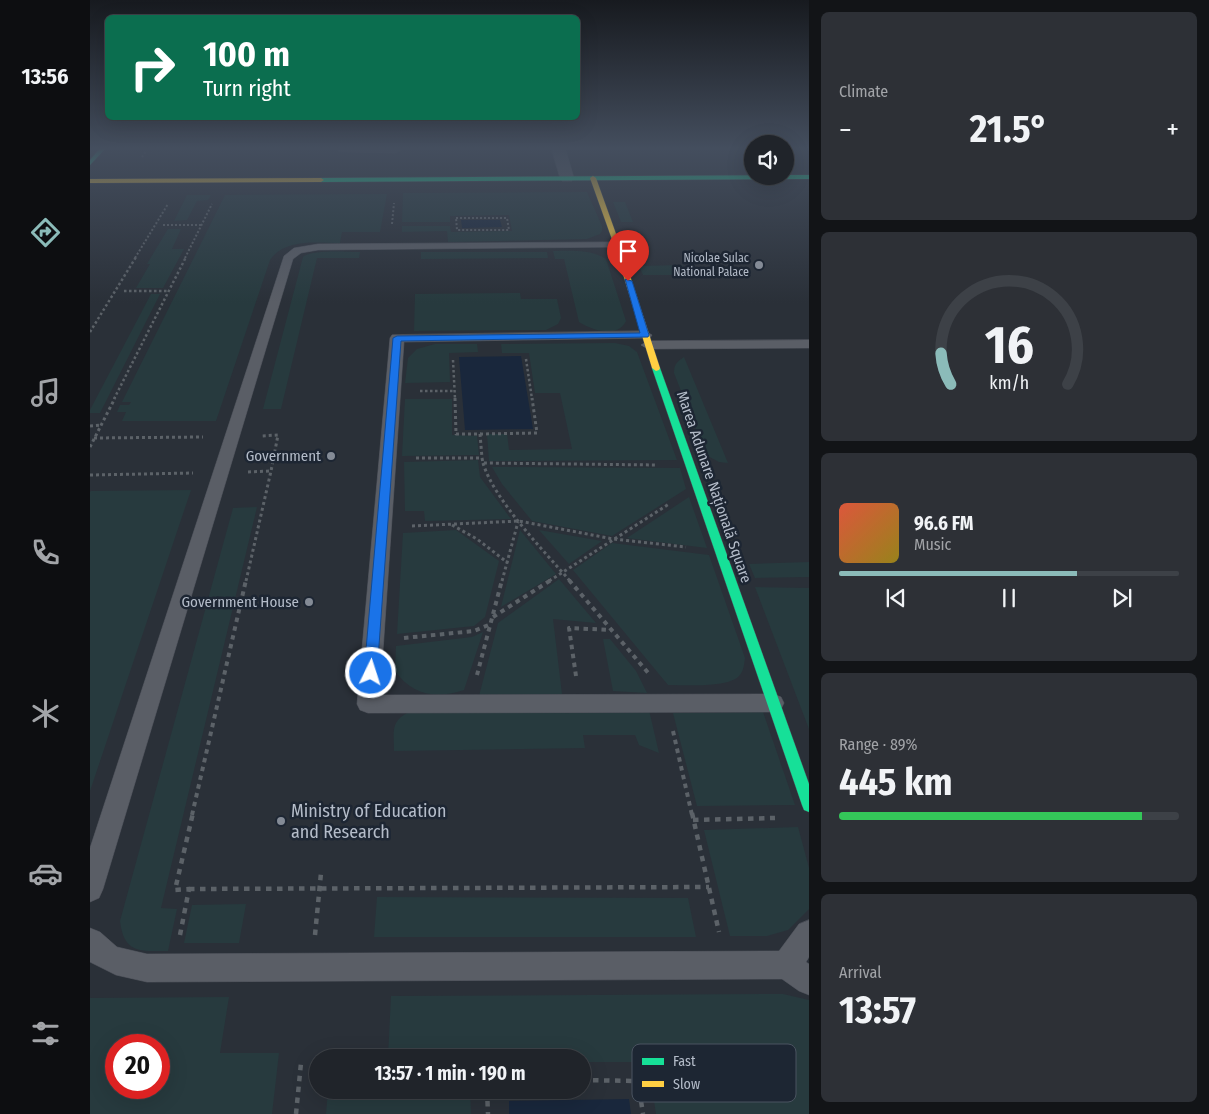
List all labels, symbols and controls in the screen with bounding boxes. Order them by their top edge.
text: 100 m [203,33,290,75]
icon: right [120,35,185,100]
text: 13:56 [21,63,69,90]
text: Turn right [203,75,291,102]
text: Climate [839,82,888,101]
text: 21.5° [970,106,1048,152]
text: − [839,113,852,146]
text: + [1166,113,1179,146]
map controls [744,135,794,185]
button: sound [744,135,794,185]
icon: directions [28,215,63,250]
pin [607,230,649,281]
icon: arrive [614,237,642,265]
place label: Nicolae Sulac National Palace [673,251,749,279]
marker: Nicolae Sulac National Palace [753,259,765,271]
text: 16 [984,314,1034,377]
text: km/h [989,372,1029,394]
icon: music [28,375,63,410]
street label: Marea Adunare Națională Square [672,389,755,586]
place label: Government [246,447,321,465]
marker: Government [325,450,337,462]
text: 96.6 FM [914,512,973,535]
icon: phone [28,535,63,570]
text: Music [914,535,951,554]
icon: previous [882,584,910,612]
icon: pause [995,584,1023,612]
icon: next [1108,584,1136,612]
place label: Government House [181,593,299,611]
marker: Government House [303,596,315,608]
position arrow [344,646,396,698]
icon: climate [28,696,63,731]
text: Range · 89% [839,735,917,754]
text: 445 km [839,759,953,805]
place label: Ministry of Education and Research [291,800,447,843]
marker: Ministry of Education and Research [275,815,287,827]
icon: car [28,856,63,891]
text: Arrival [839,963,881,982]
text: 13:57 [839,987,916,1033]
icon: filters [28,1016,63,1051]
speed limit sign: 20 [105,1034,170,1099]
legend [632,1044,796,1102]
text: Fast [673,1053,696,1070]
text: 13:57 · 1 min · 190 m [374,1062,526,1085]
text: Slow [673,1076,700,1093]

